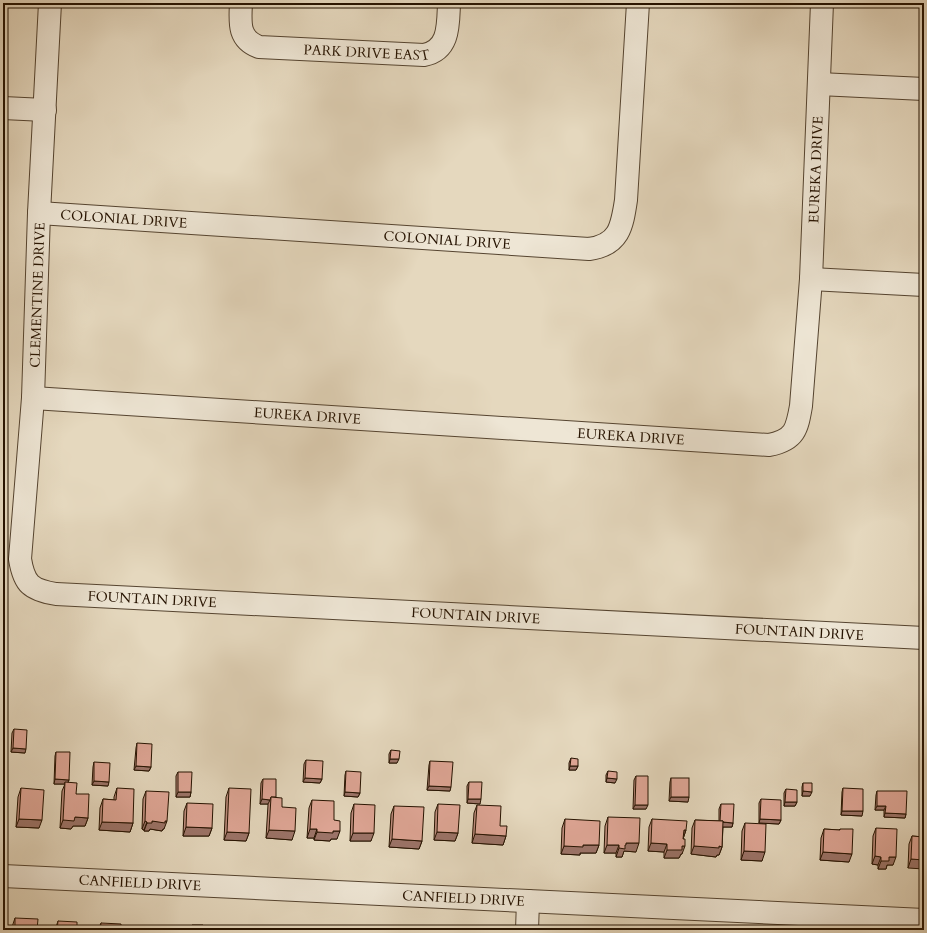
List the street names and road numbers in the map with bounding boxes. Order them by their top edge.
street label: PARK DRIVE EAST [303,40,432,66]
street label: EUREKA DRIVE [804,115,828,224]
street label: COLONIAL DRIVE [60,205,188,233]
street label: CLEMENTINE DRIVE [25,221,50,368]
street label: COLONIAL DRIVE [383,227,512,254]
street label: EUREKA DRIVE [253,403,362,429]
street label: EUREKA DRIVE [577,424,685,450]
street label: FOUNTAIN DRIVE [87,587,217,612]
street label: FOUNTAIN DRIVE [411,603,541,629]
street label: FOUNTAIN DRIVE [734,619,865,645]
street label: CANFIELD DRIVE [78,871,202,895]
street label: CANFIELD DRIVE [402,886,525,911]

